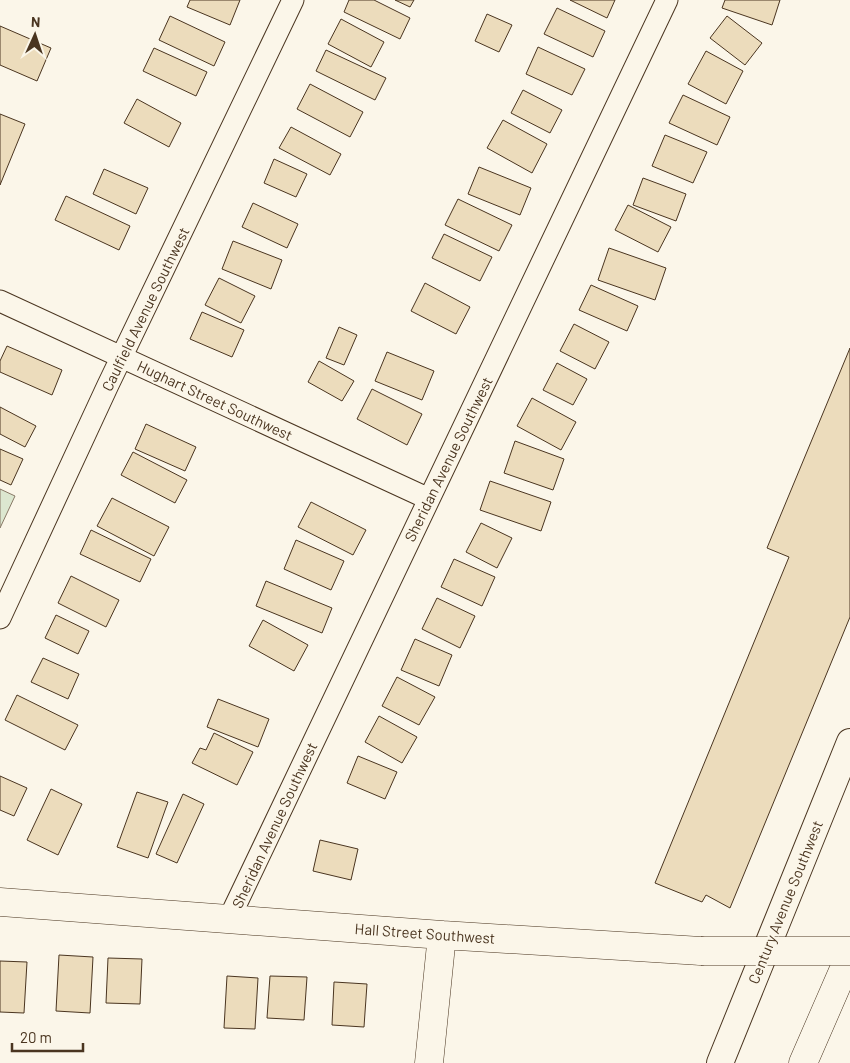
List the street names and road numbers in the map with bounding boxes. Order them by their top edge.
street label: Caulfield Avenue Southwest [97,224,193,394]
street label: Hughart Street Southwest [135,356,295,444]
street label: Sheridan Avenue Southwest [400,374,496,544]
street label: Sheridan Avenue Southwest [228,739,320,911]
street label: Century Avenue Southwest [744,818,826,986]
street label: Hall Street Southwest [354,919,496,947]

